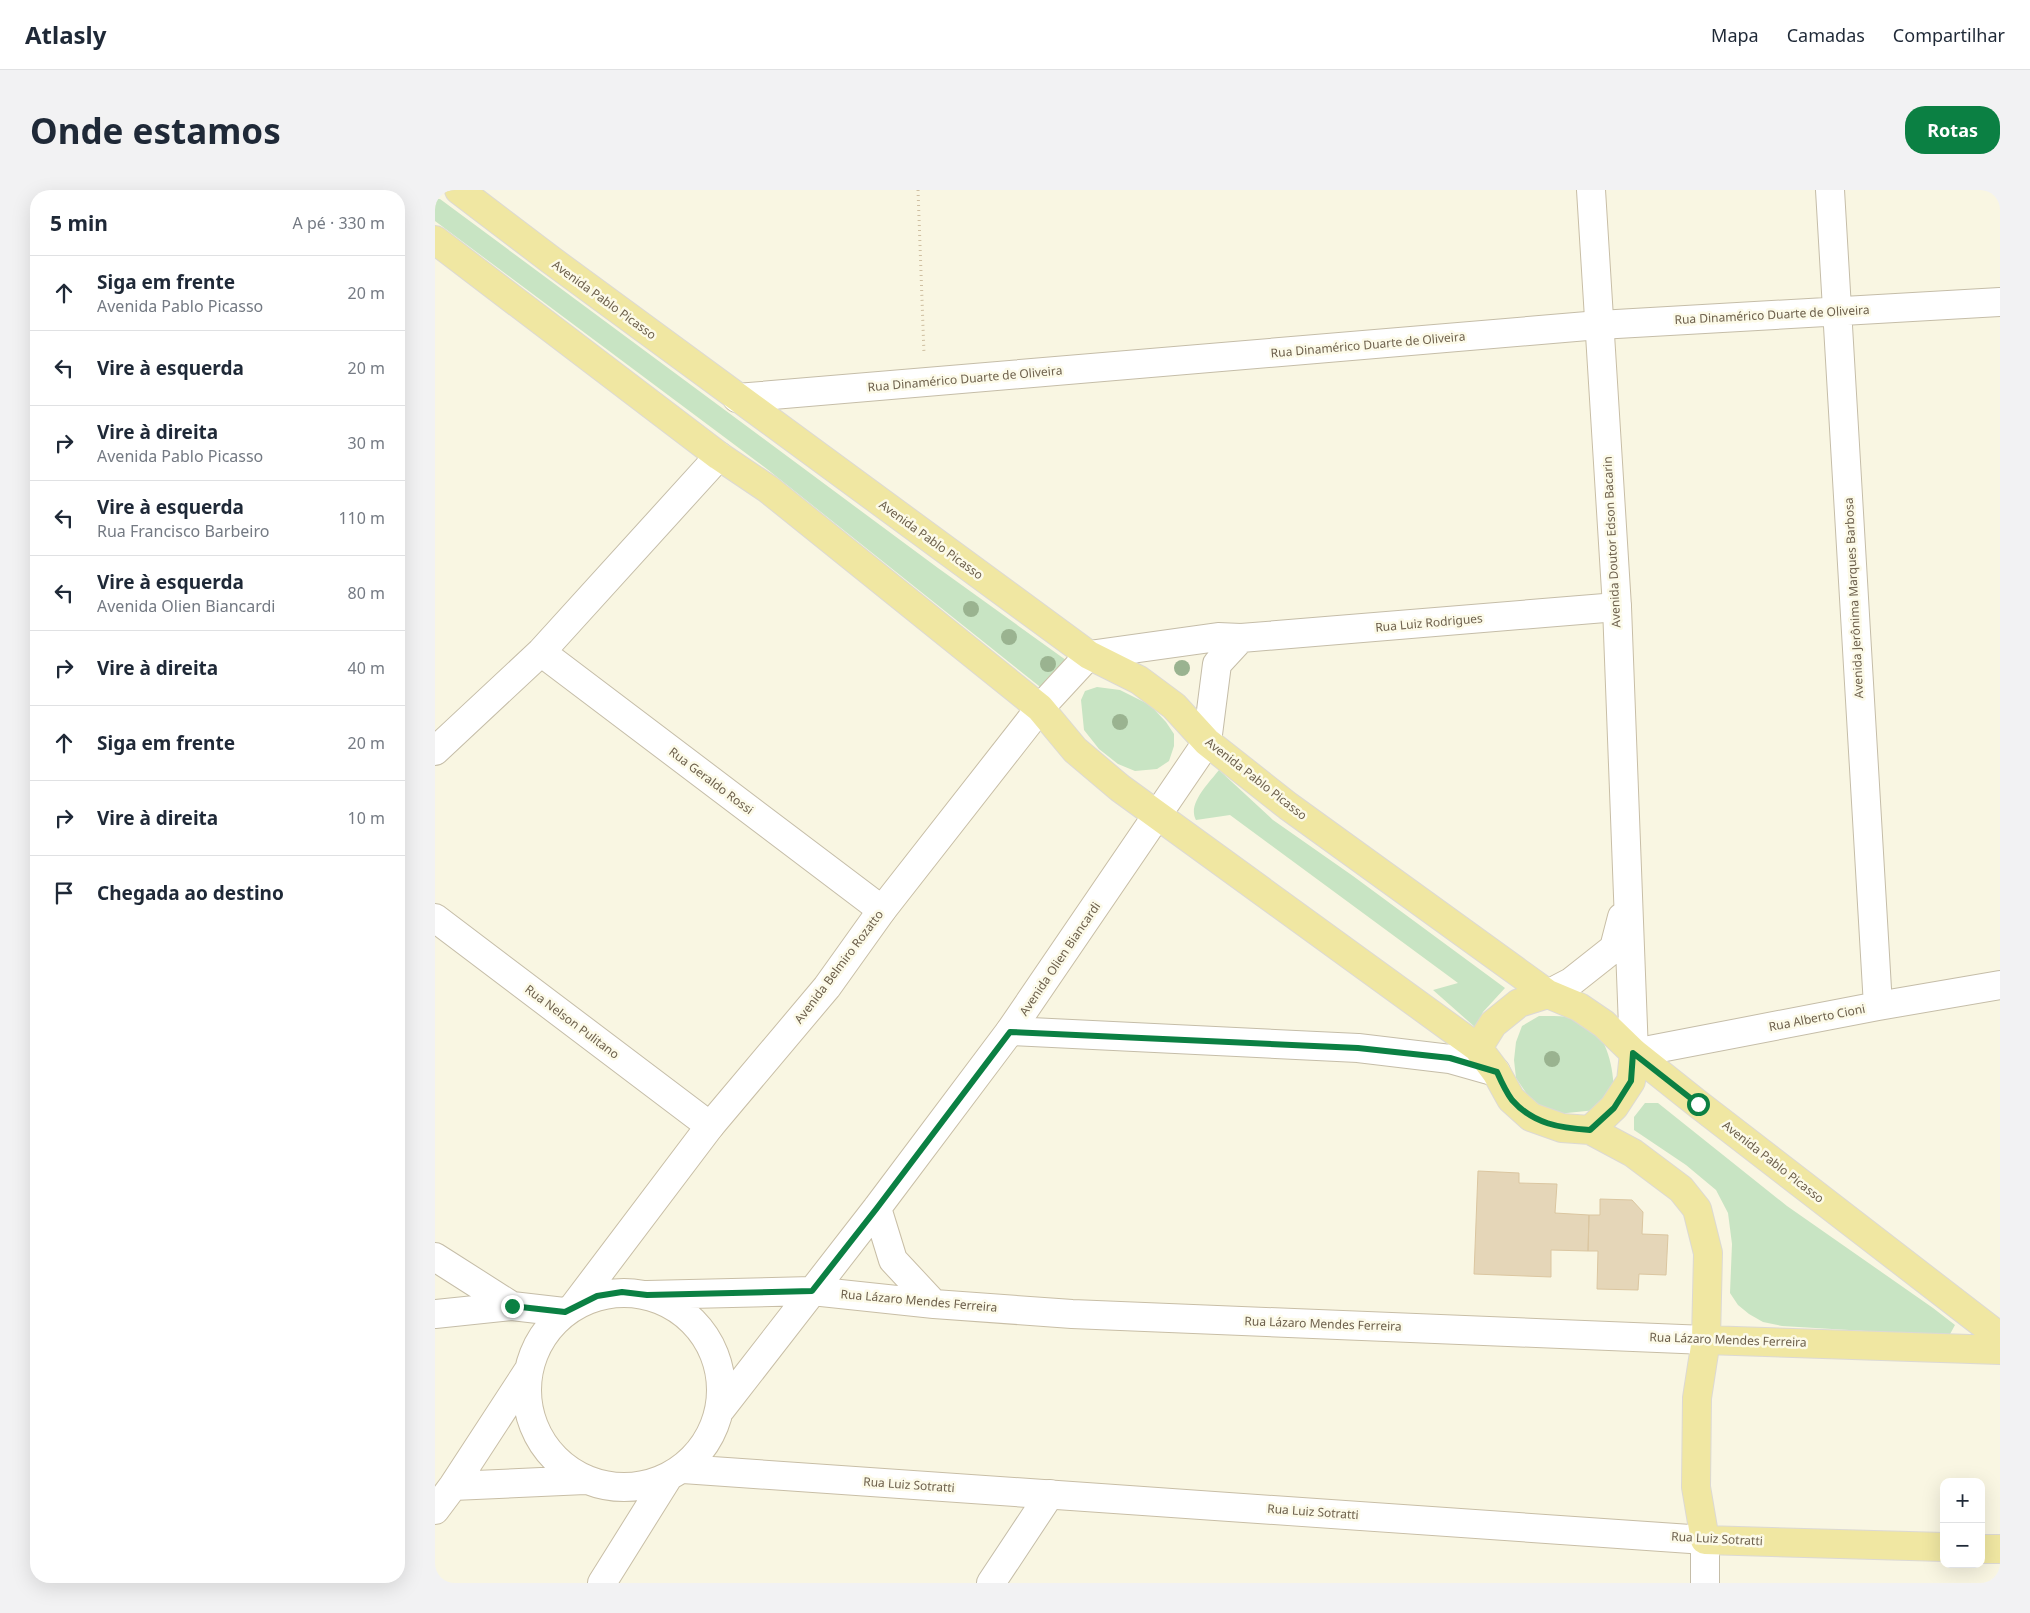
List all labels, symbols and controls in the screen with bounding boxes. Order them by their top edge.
text: Atlasly [25,18,106,51]
text: Mapa [1711,23,1759,47]
text: Camadas [1787,23,1865,47]
text: Compartilhar [1893,23,2005,47]
button: Rotas [1905,106,2000,154]
text: Onde estamos [30,107,281,154]
text: 5 min [50,209,108,237]
text: A pé · 330 m [293,212,385,234]
street label: Avenida Pablo Picasso [549,256,660,343]
text: Siga em frente [97,269,235,295]
icon: ahead [50,279,78,307]
text: 20 m [348,282,385,304]
text: Avenida Pablo Picasso [97,295,263,317]
street label: Rua Dinamérico Duarte de Oliveira [1674,301,1870,328]
street label: Rua Dinamérico Duarte de Oliveira [1270,328,1466,361]
icon: left [50,354,78,382]
text: Vire à esquerda [97,355,244,381]
text: 20 m [348,357,385,379]
street label: Rua Dinamérico Duarte de Oliveira [867,362,1063,395]
text: Vire à direita [97,419,218,445]
icon: right [50,429,78,457]
text: 30 m [348,432,385,454]
text: Avenida Pablo Picasso [97,445,263,467]
street label: Avenida Doutor Edson Bacarin [1599,456,1624,628]
text: Vire à esquerda [97,494,244,520]
street label: Avenida Pablo Picasso [876,496,987,583]
street label: Avenida Jerônima Marques Barbosa [1840,497,1867,699]
icon: left [50,504,78,532]
text: 110 m [338,507,385,529]
text: Rua Francisco Barbeiro [97,520,269,542]
text: Vire à esquerda [97,569,244,595]
icon: left [50,579,78,607]
text: 80 m [348,582,385,604]
text: Avenida Olien Biancardi [97,595,276,617]
street label: Rua Luiz Rodrigues [1375,609,1484,636]
icon: right [50,654,78,682]
text: Vire à direita [97,655,218,681]
text: 40 m [348,657,385,679]
icon: ahead [50,729,78,757]
text: Siga em frente [97,730,235,756]
text: 20 m [348,732,385,754]
street label: Avenida Pablo Picasso [1202,734,1311,824]
street label: Rua Geraldo Rossi [666,743,757,818]
icon: right [50,804,78,832]
text: Vire à direita [97,805,218,831]
text: 10 m [348,807,385,829]
icon: arrive [50,879,78,907]
text: Chegada ao destino [97,880,284,906]
street label: Avenida Olien Biancardi [1015,898,1104,1019]
street label: Avenida Belmiro Rozatto [790,906,887,1027]
street label: Rua Nelson Pulitano [522,981,623,1063]
street label: Rua Alberto Cioni [1767,1000,1867,1035]
route start [1687,1093,1710,1116]
street label: Avenida Pablo Picasso [1719,1117,1828,1207]
street label: Rua Lázaro Mendes Ferreira [840,1285,998,1316]
route end [501,1295,524,1318]
street label: Rua Lázaro Mendes Ferreira [1244,1312,1402,1335]
street label: Rua Lázaro Mendes Ferreira [1649,1328,1807,1351]
street label: Rua Luiz Sotratti [863,1473,955,1496]
map controls [1940,1478,1985,1568]
button: + [1940,1478,1985,1523]
street label: Rua Luiz Sotratti [1267,1500,1359,1523]
button: − [1940,1523,1985,1568]
street label: Rua Luiz Sotratti [1671,1528,1763,1549]

